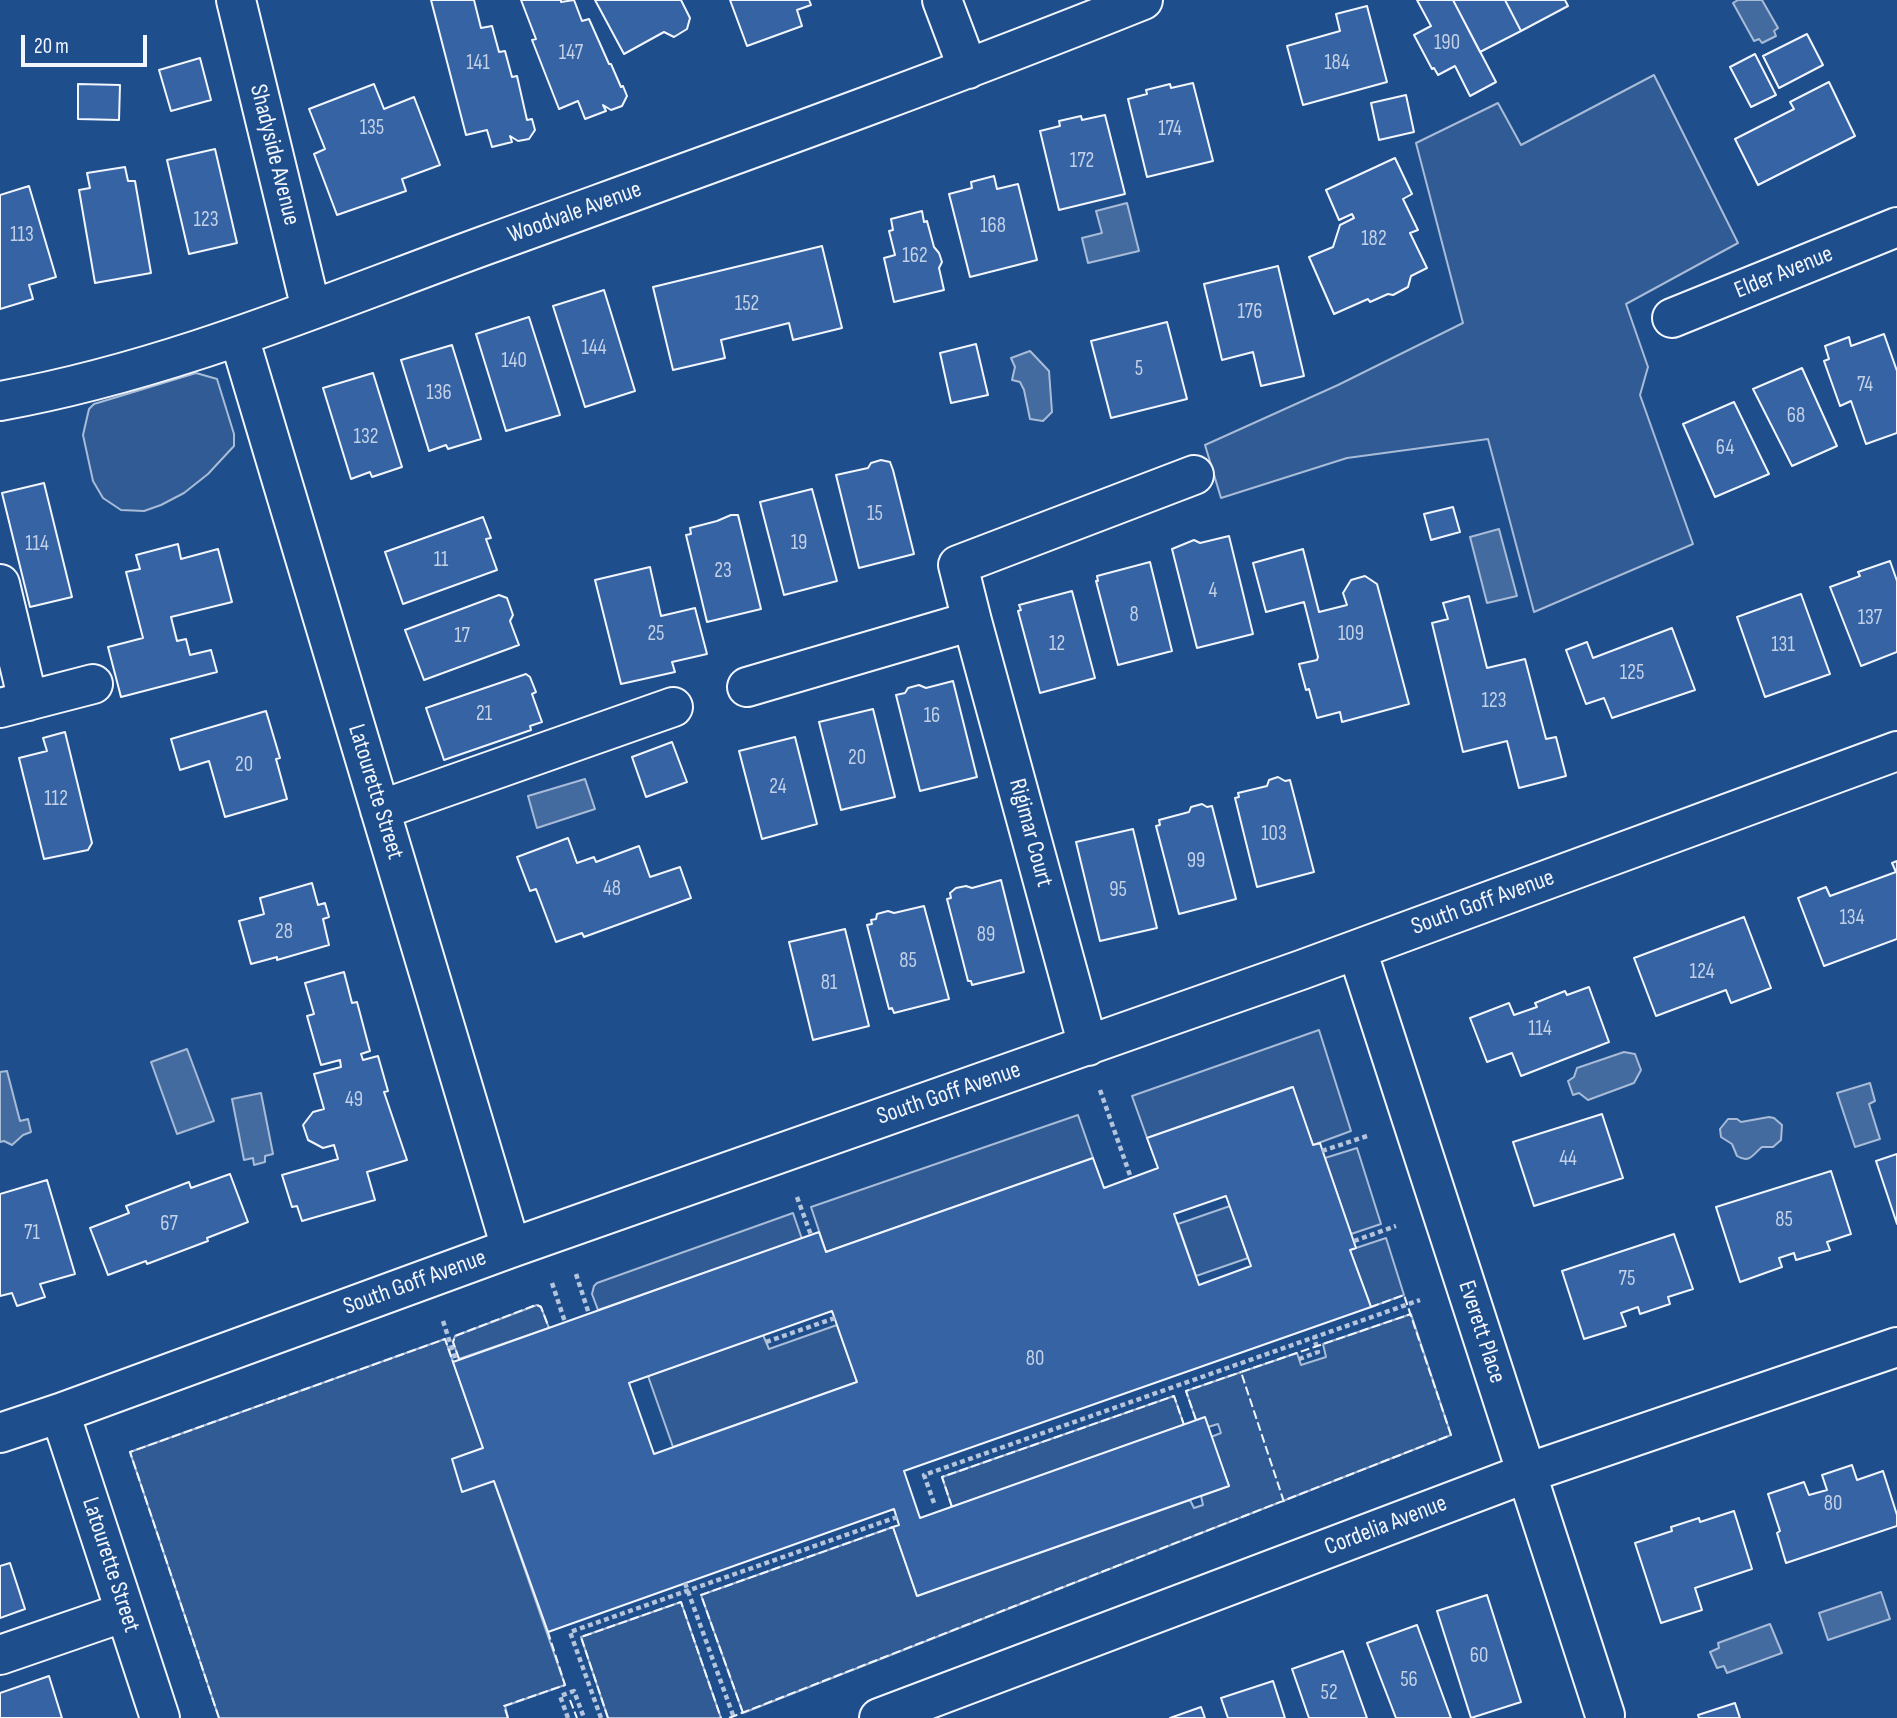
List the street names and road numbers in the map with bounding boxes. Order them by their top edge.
street label: Shadyside Avenue [243,82,305,228]
street label: Woodvale Avenue [504,176,646,250]
street label: Elder Avenue [1731,240,1837,306]
street label: Latourette Street [341,721,409,863]
street label: Rigimar Court [1002,776,1058,890]
street label: South Goff Avenue [1408,864,1558,942]
street label: South Goff Avenue [873,1056,1025,1132]
street label: South Goff Avenue [340,1244,490,1322]
street label: Everett Place [1451,1277,1511,1387]
street label: Cordelia Avenue [1321,1489,1451,1563]
street label: Latourette Street [75,1494,145,1636]

